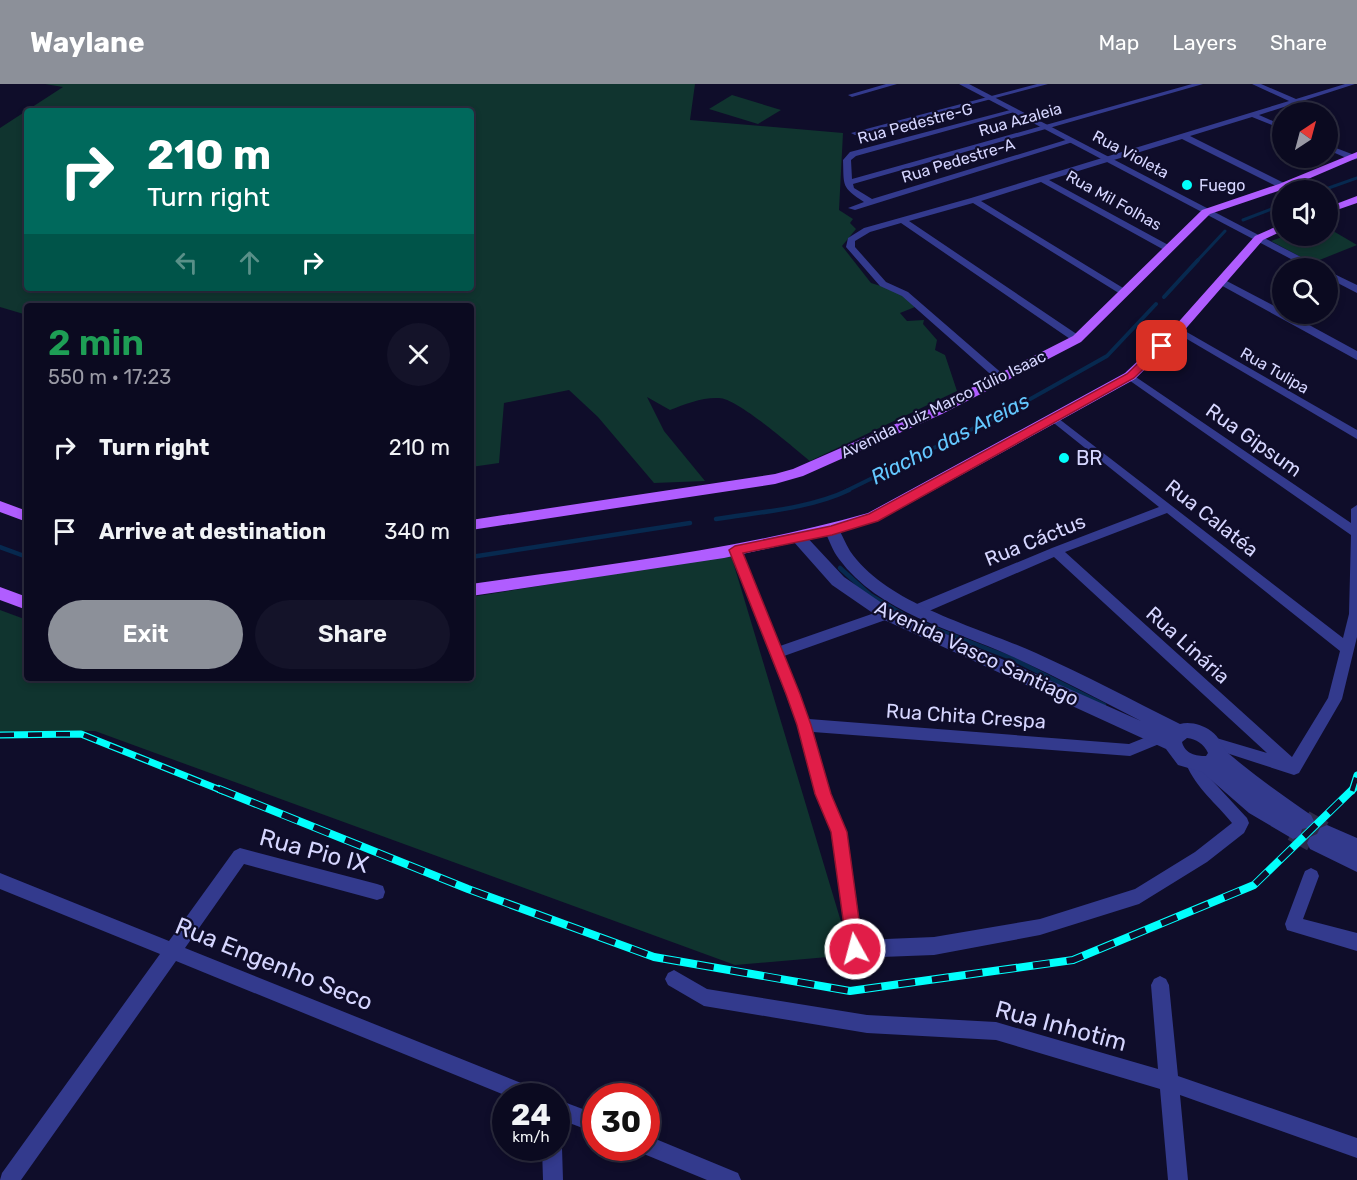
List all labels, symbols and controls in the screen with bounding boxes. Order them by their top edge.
text: Waylane [30,26,145,59]
text: Map [1098,30,1139,55]
text: Layers [1172,30,1237,55]
text: Share [1270,30,1327,55]
street label: Rua Pedestre-G [855,99,975,148]
street label: Rua Azaleia [976,99,1064,140]
north arrow [1272,102,1338,168]
map controls [1272,102,1338,324]
street label: Rua Violeta [1089,126,1172,183]
text: 210 m [147,130,271,180]
icon: right [48,132,126,210]
street label: Rua Pedestre-A [899,134,1018,187]
street label: Rua Mil Folhas [1063,166,1165,234]
place label: Fuego [1199,176,1246,195]
marker: Fuego [1180,178,1194,192]
button: sound [1272,180,1338,246]
text: Turn right [147,181,270,213]
icon: left [170,246,203,279]
icon: ahead [233,246,266,279]
icon: right [296,246,329,279]
button: search [1272,258,1338,324]
pin [1136,320,1187,371]
text: 2 min [48,321,144,364]
button: close [387,323,450,386]
icon: arrive [1145,329,1178,362]
street label: Rua Tulipa [1237,343,1313,398]
street label: Avenida Juiz Marco Túlio Isaac [838,346,1049,462]
text: 550 m · 17:23 [48,365,171,389]
water label: Riacho das Areias [866,388,1034,489]
street label: Rua Gipsum [1201,398,1307,482]
icon: right [48,431,81,464]
text: Turn right [99,434,209,461]
text: 210 m [389,434,450,461]
place label: BR [1076,446,1102,470]
marker: BR [1057,451,1071,465]
street label: Rua Calatéa [1161,474,1263,562]
street label: Rua Cáctus [981,509,1089,571]
icon: arrive [48,515,81,548]
text: Arrive at destination [99,518,326,545]
text: 340 m [384,518,450,545]
street label: Avenida Vasco Santiago [871,595,1083,711]
button: Exit [48,600,243,669]
button: Share [255,600,450,669]
street label: Rua Linária [1141,601,1235,689]
street label: Rua Chita Crespa [885,698,1047,734]
street label: Rua Pio IX [256,823,372,879]
street label: Rua Engenho Seco [171,912,377,1016]
position arrow [823,917,887,981]
street label: Rua Inhotim [992,995,1130,1057]
speed limit sign: 30 [582,1083,660,1161]
text: 24 [511,1097,551,1133]
text: km/h [512,1128,550,1146]

